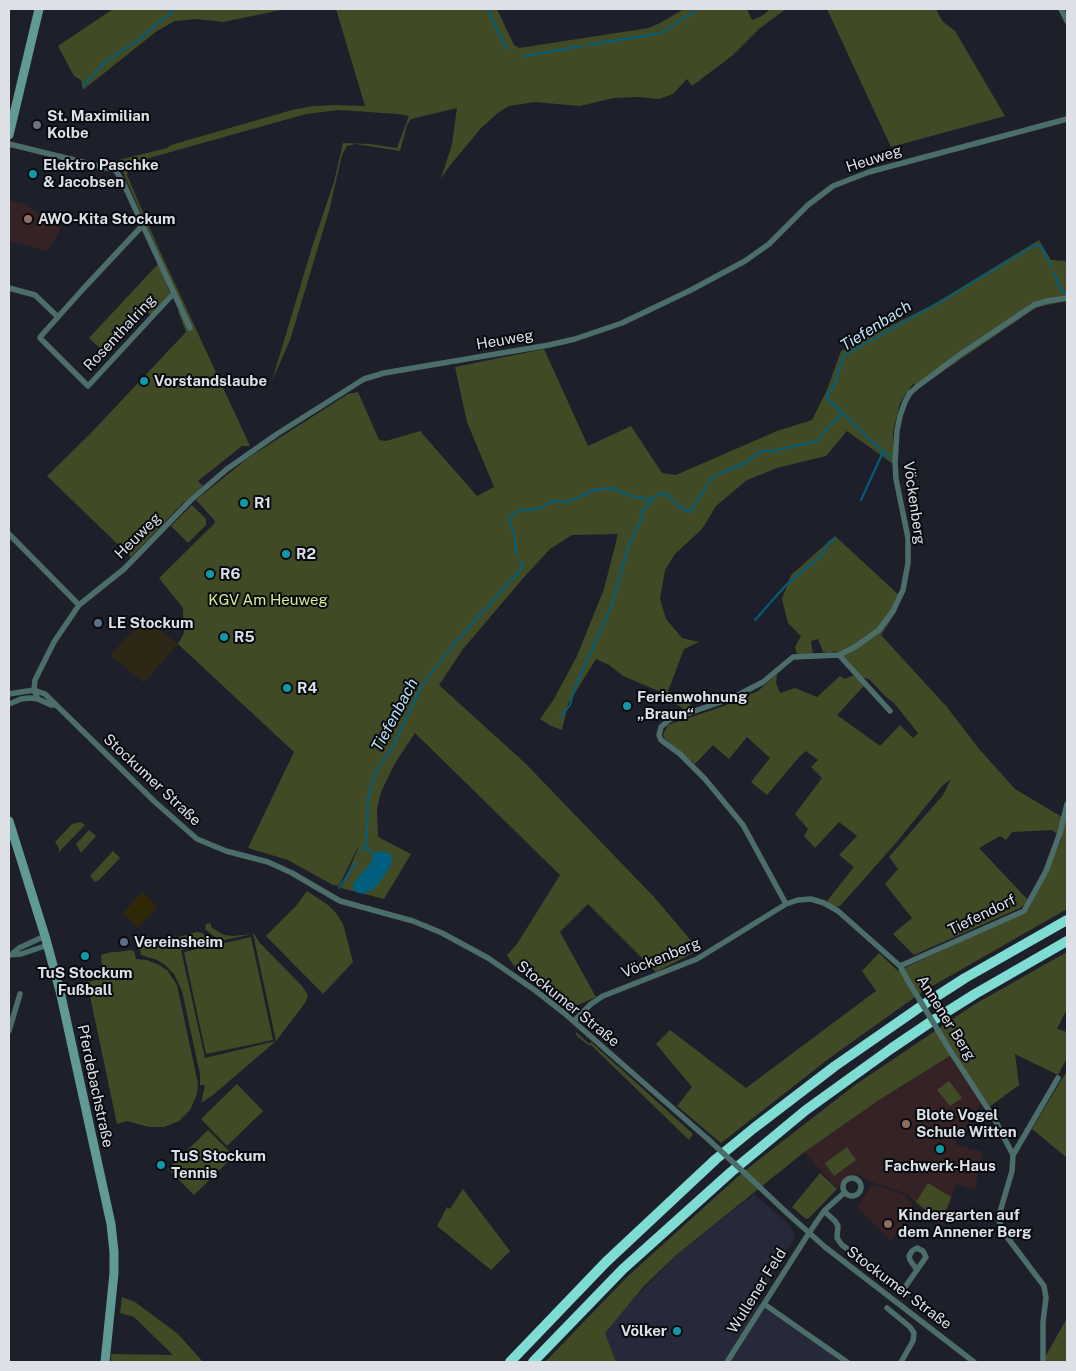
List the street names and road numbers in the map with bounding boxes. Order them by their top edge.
street label: Heuweg [844,141,904,177]
street label: Rosenthalring [80,291,160,375]
street label: Heuweg [475,326,535,354]
street label: Vöckenberg [899,460,929,546]
street label: Heuweg [111,509,165,563]
street label: Stockumer Straße [100,730,204,830]
street label: Tiefendorf [945,891,1019,939]
street label: Vöckenberg [619,934,703,982]
street label: Stockumer Straße [513,957,623,1051]
street label: Annener Berg [913,972,979,1064]
street label: Pferdebachstraße [73,1023,117,1149]
street label: Stockumer Straße [843,1243,955,1333]
street label: Wullener Feld [724,1245,790,1337]

